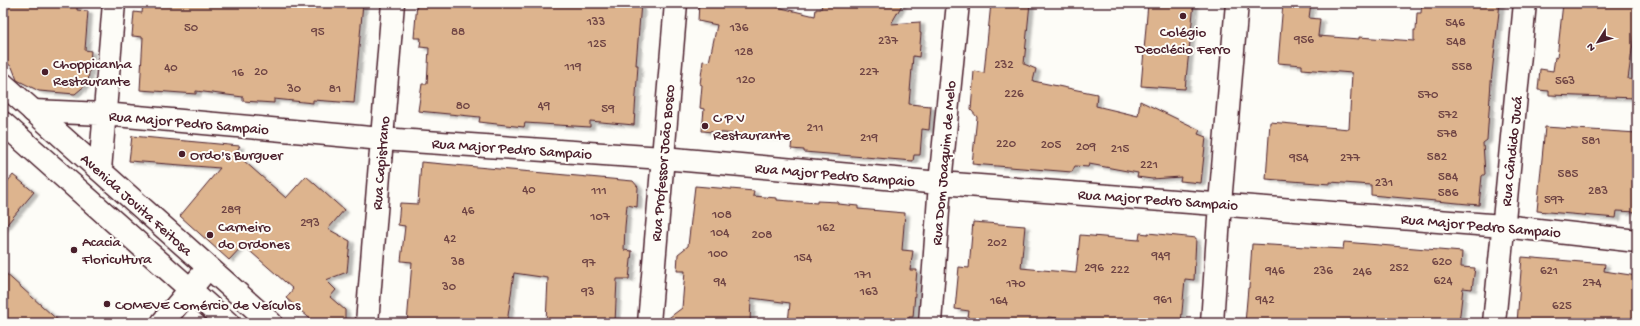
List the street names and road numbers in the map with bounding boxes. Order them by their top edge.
street label: Rua Dom Joaquim de Melo [929,80,961,246]
street label: Rua Professor João Bosco [648,84,680,242]
street label: Rua Cândido Jucá [1498,94,1528,207]
street label: Rua Major Pedro Sampaio [108,108,270,140]
street label: Rua Capistrano [369,115,395,211]
street label: Rua Major Pedro Sampaio [431,135,593,165]
street label: Avenida Jovita Feitosa [76,151,196,261]
street label: Rua Major Pedro Sampaio [754,160,916,192]
street label: Rua Major Pedro Sampaio [1077,186,1239,216]
street label: Rua Major Pedro Sampaio [1400,211,1562,243]

